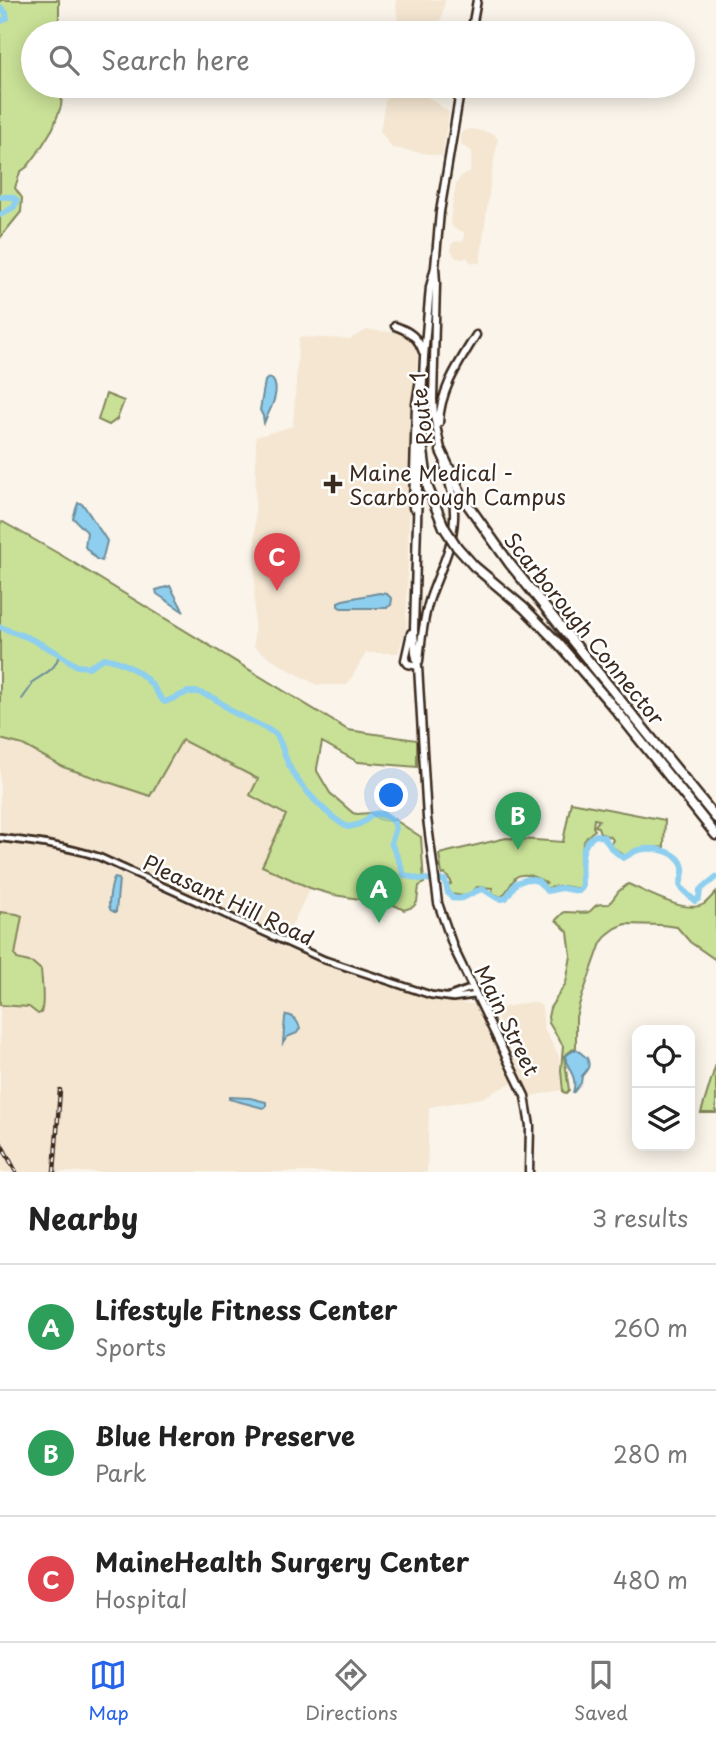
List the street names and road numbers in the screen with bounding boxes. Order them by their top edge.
street label: Route 1 [400,371,440,447]
street label: Scarborough Connector [497,525,673,732]
street label: Pleasant Hill Road [138,845,320,953]
street label: Main Street [467,959,549,1081]

